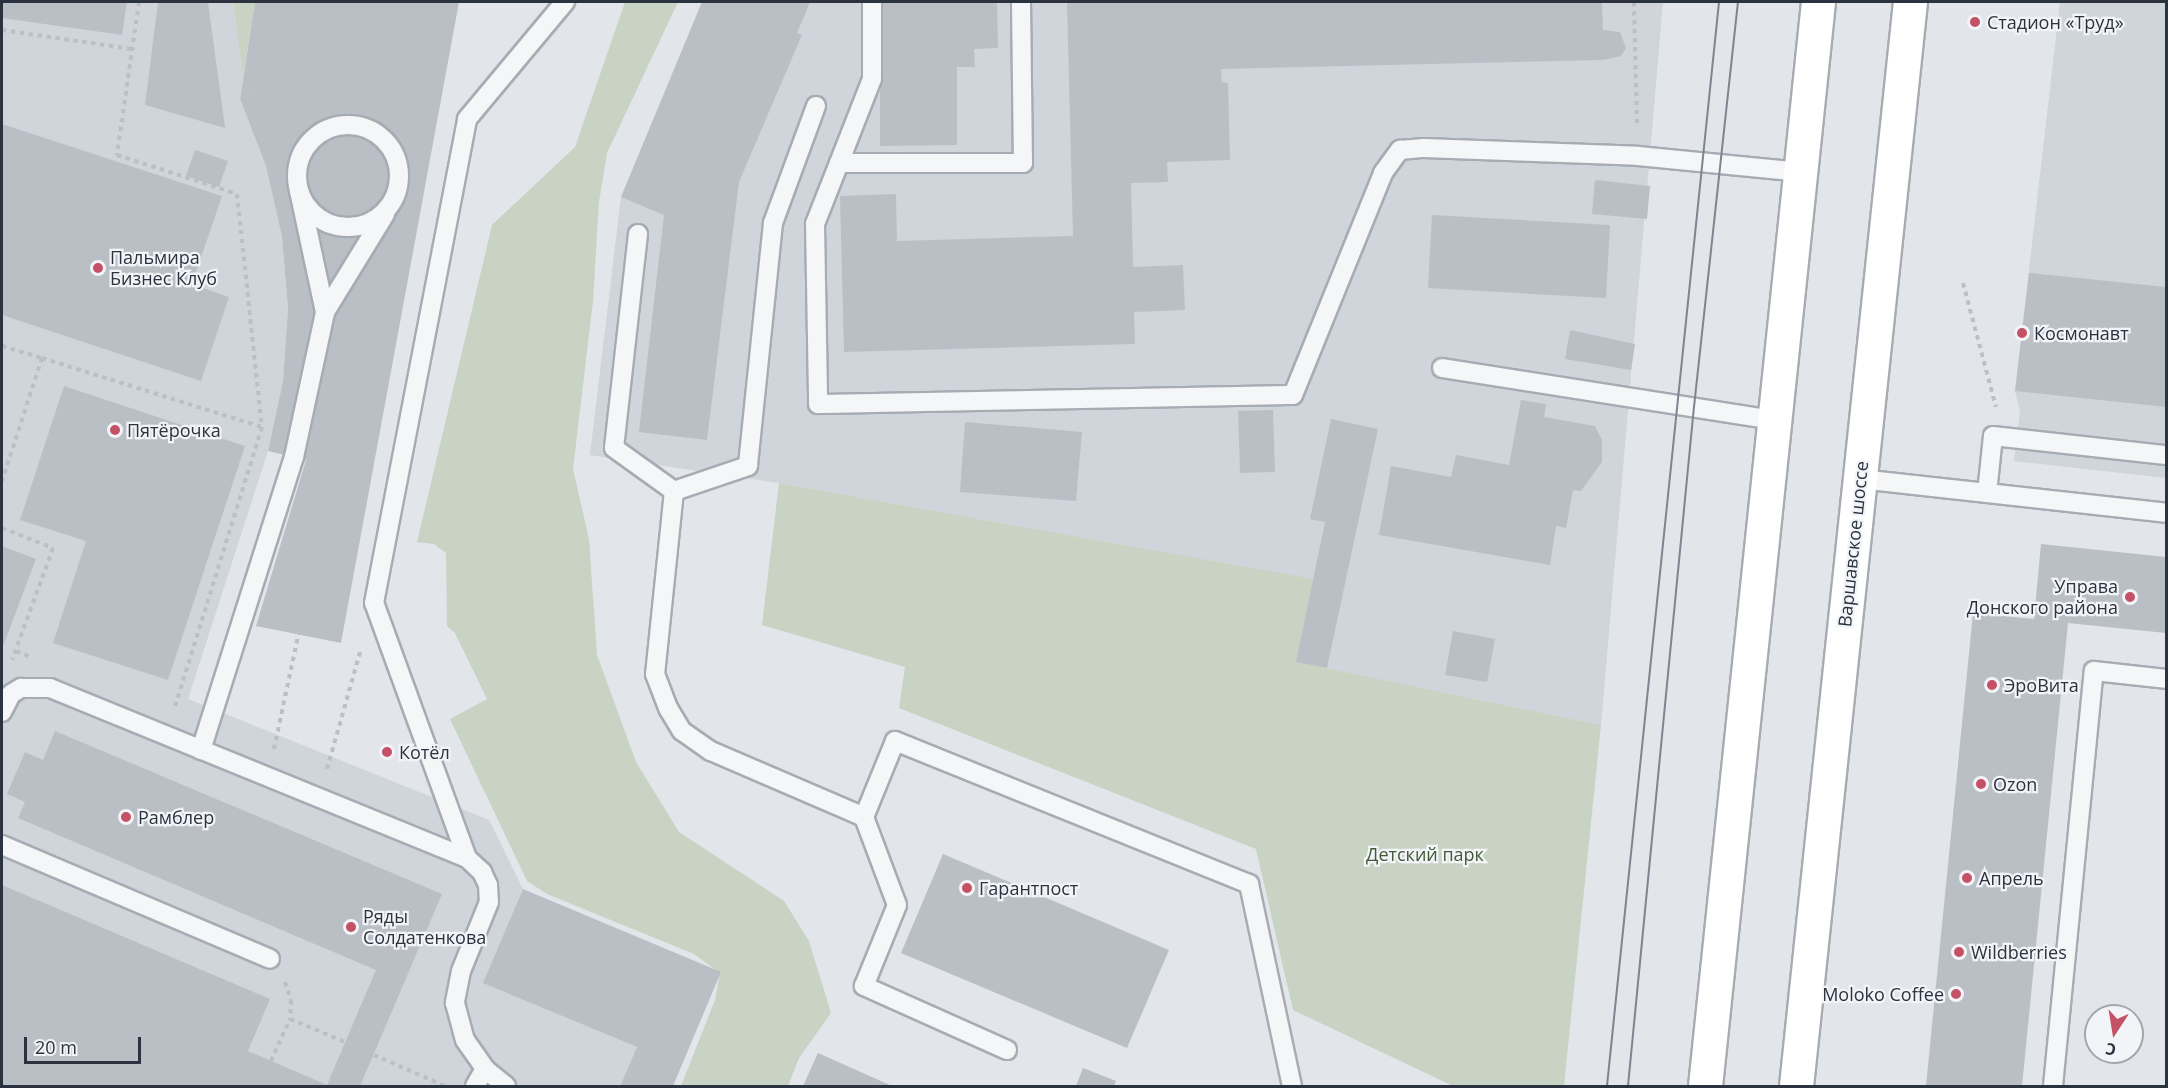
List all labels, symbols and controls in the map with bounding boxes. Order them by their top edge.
place label: Стадион «Труд» [1987,11,2124,33]
marker: Стадион «Труд» [1968,15,1982,29]
place label: Пальмира Бизнес Клуб [110,247,217,290]
marker: Пальмира Бизнес Клуб [91,261,105,275]
place label: Космонавт [2034,322,2129,344]
marker: Космонавт [2015,326,2029,340]
place label: Пятёрочка [127,419,221,441]
marker: Пятёрочка [108,423,122,437]
street label: Варшавское шоссе [1834,460,1872,628]
place label: Управа Донского района [1967,576,2118,618]
marker: Управа Донского района [2123,590,2137,604]
place label: ЭроВита [2004,674,2079,696]
marker: ЭроВита [1985,678,1999,692]
place label: Котёл [399,741,450,763]
marker: Котёл [380,745,394,759]
place label: Ozon [1993,773,2037,795]
marker: Ozon [1974,777,1988,791]
place label: Рамблер [138,806,214,828]
marker: Рамблер [119,810,133,824]
park label: Детский парк [1366,843,1484,865]
place label: Апрель [1979,867,2044,889]
marker: Апрель [1960,871,1974,885]
place label: Гарантпост [979,877,1078,899]
marker: Гарантпост [960,881,974,895]
place label: Ряды Солдатенкова [363,906,486,948]
marker: Ряды Солдатенкова [344,920,358,934]
place label: Wildberries [1971,941,2067,963]
marker: Wildberries [1952,945,1966,959]
place label: Moloko Coffee [1822,983,1944,1005]
marker: Moloko Coffee [1949,987,1963,1001]
north arrow [2084,1004,2144,1064]
scale bar [27,1025,144,1063]
text: 20 m [35,1035,77,1059]
text: С [2103,1038,2118,1061]

